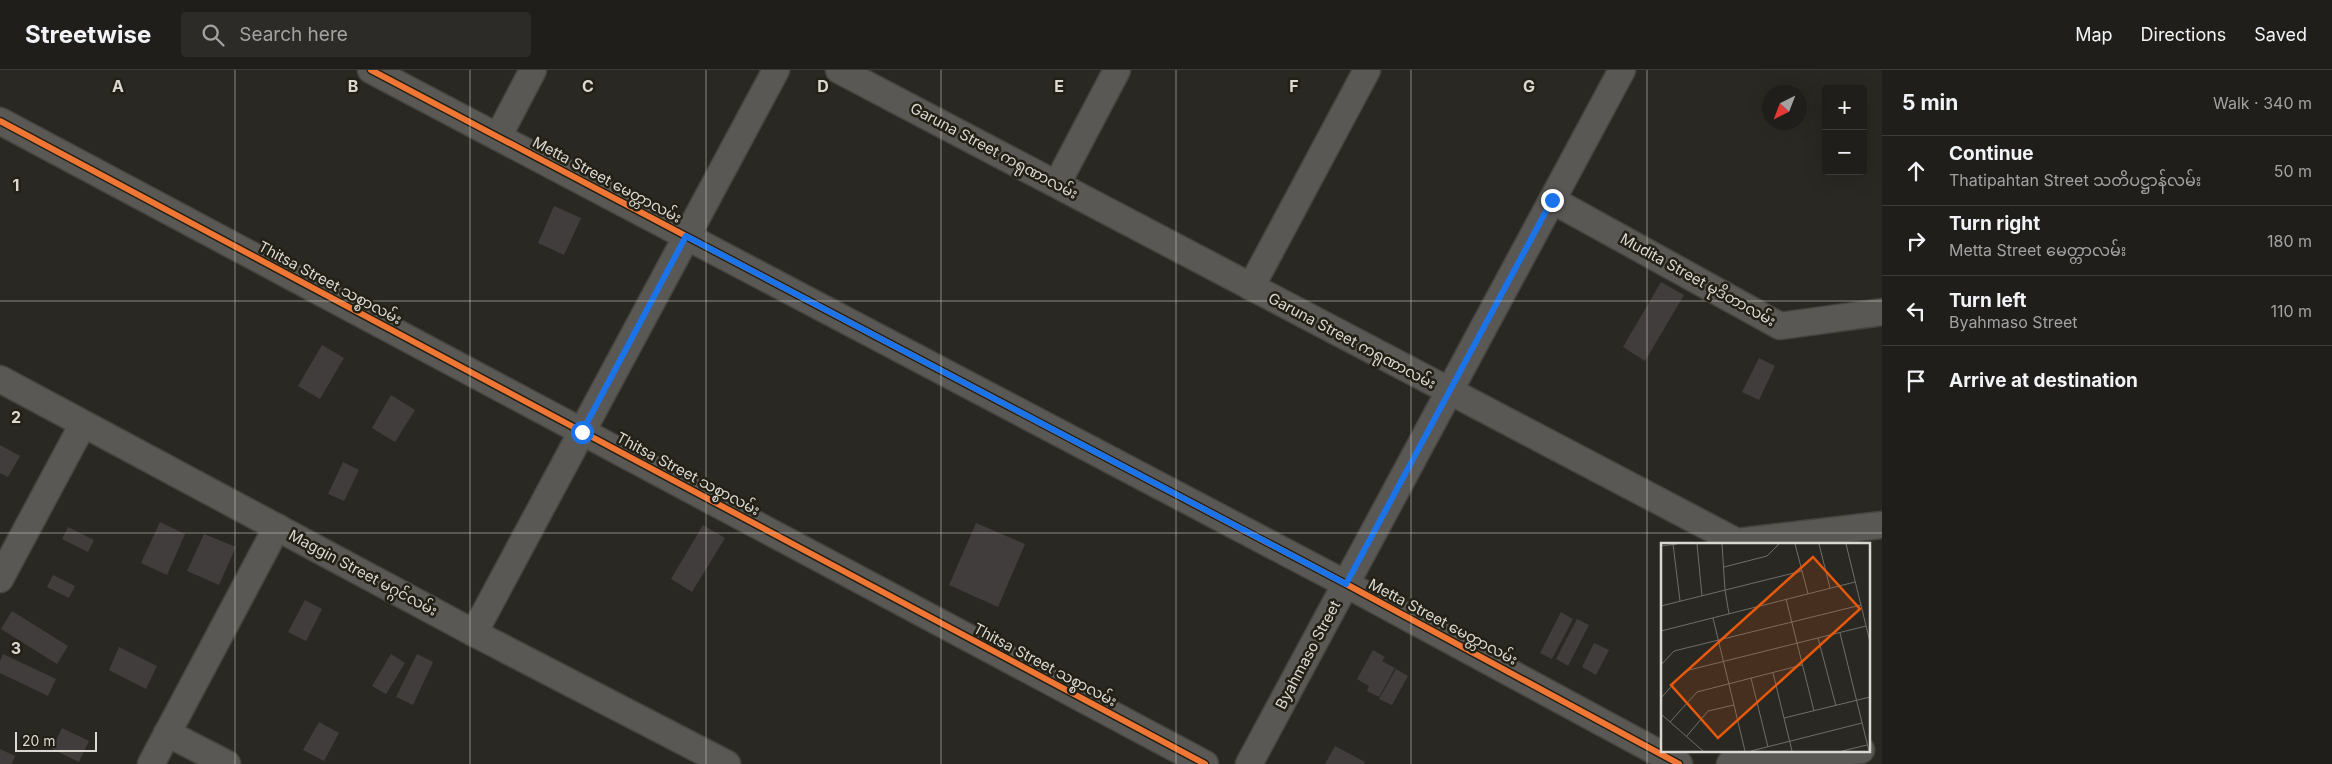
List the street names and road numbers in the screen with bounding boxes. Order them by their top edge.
street label: Garuna Street ကရုဏာလမ်း [906,98,1081,206]
street label: Metta Street မေတ္တာလမ်း [528,132,685,230]
street label: Mudita Street မုဒိတာလမ်း [1616,229,1779,333]
street label: Thitsa Street သစ္စာလမ်း [254,237,405,332]
street label: Garuna Street ကရုဏာလမ်း [1264,288,1439,396]
street label: Thitsa Street သစ္စာလမ်း [612,428,763,523]
street label: Maggin Street မဂ္ဂင်လမ်း [284,525,441,624]
street label: Metta Street မေတ္တာလမ်း [1364,574,1521,672]
street label: Byahmaso Street [1271,597,1344,712]
street label: Thitsa Street သစ္စာလမ်း [969,619,1120,714]

